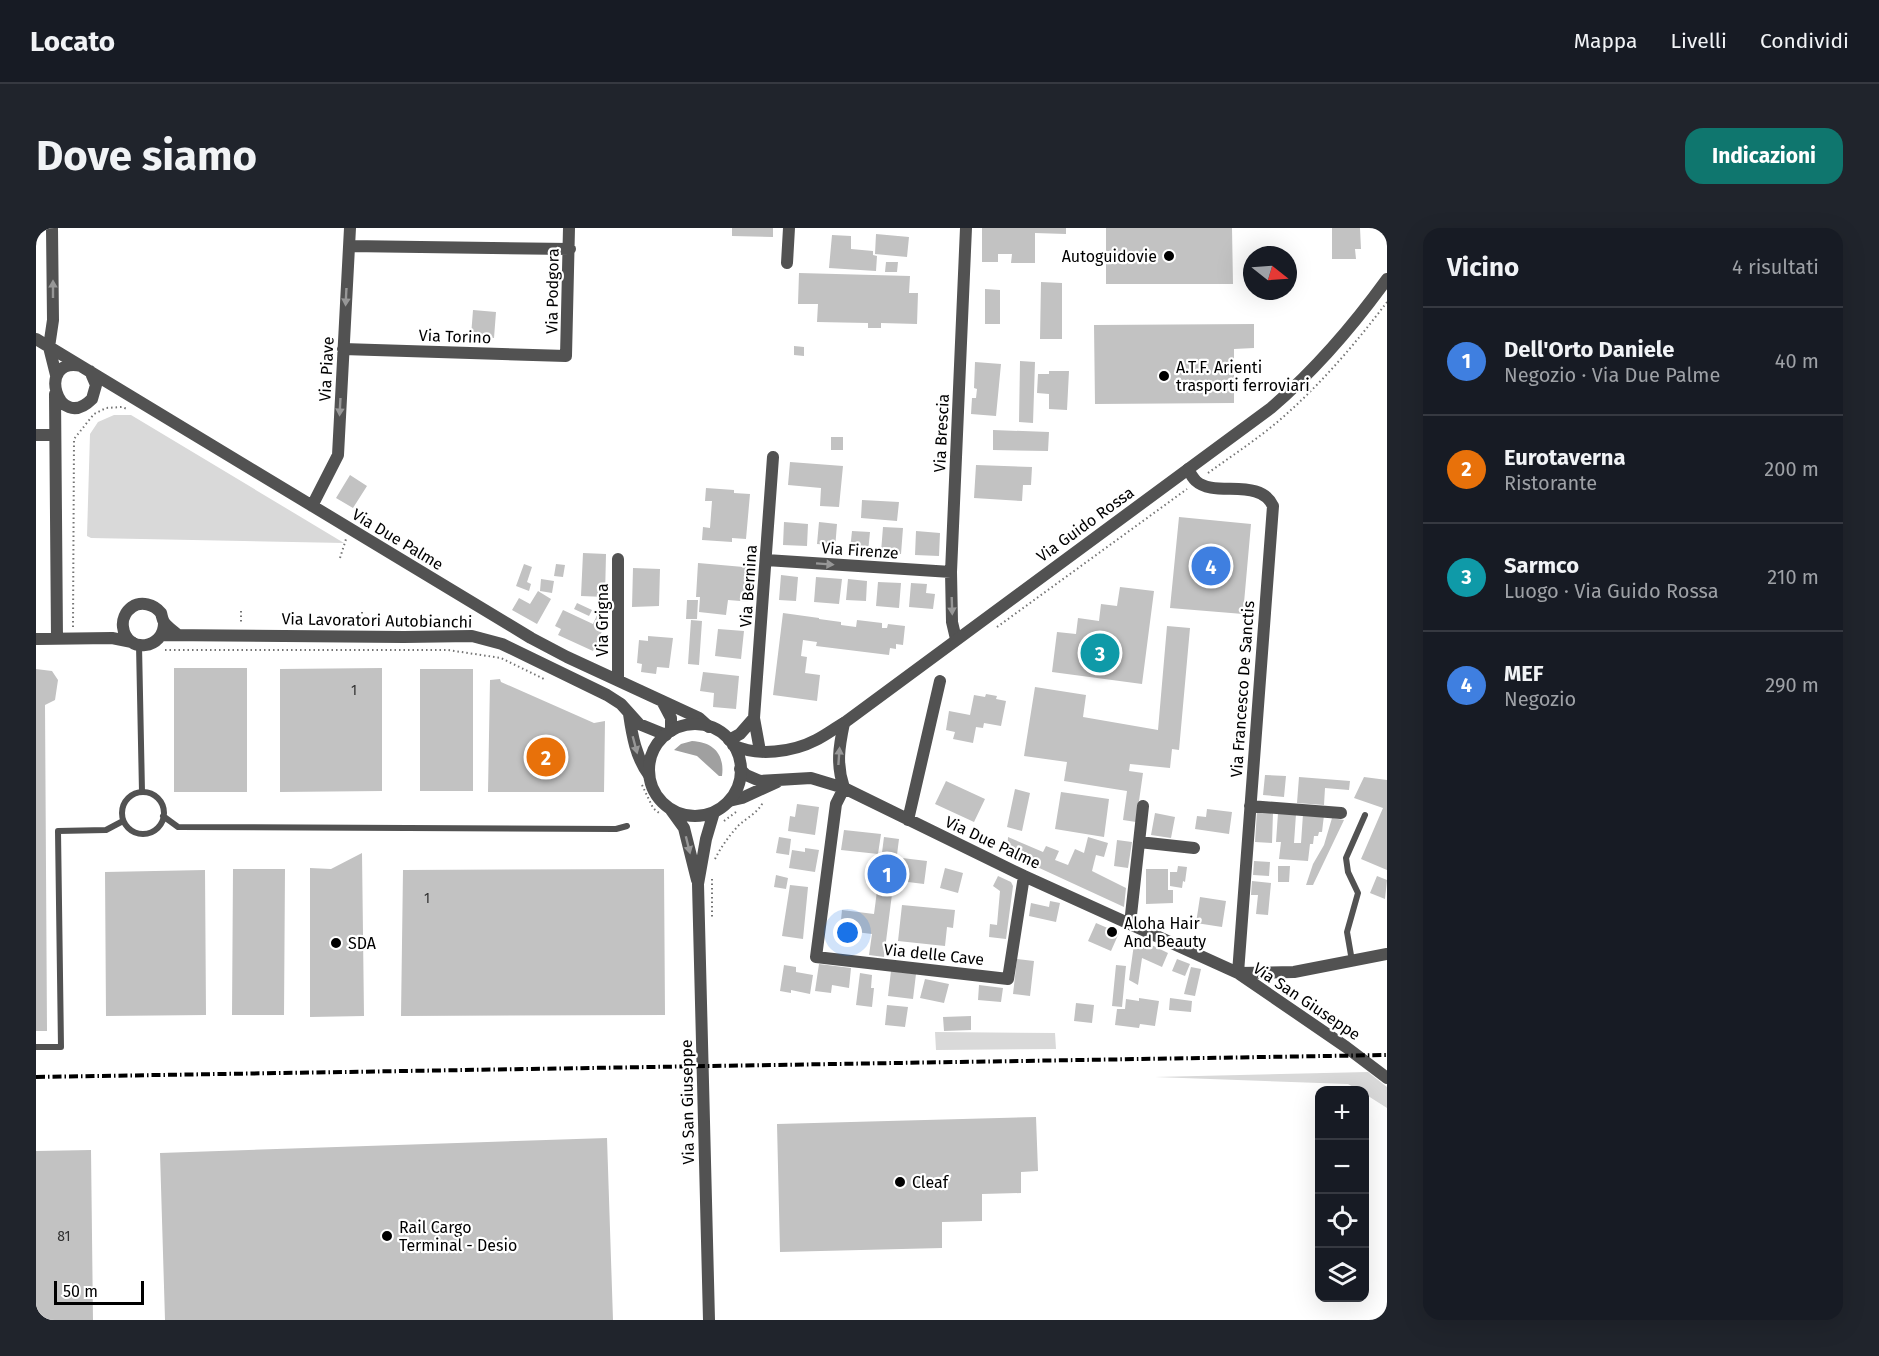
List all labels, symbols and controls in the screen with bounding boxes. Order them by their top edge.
text: Locato [30,25,115,58]
text: Mappa [1574,28,1638,54]
text: Livelli [1671,28,1727,54]
text: Condividi [1760,28,1849,54]
button: Indicazioni [1685,128,1843,184]
text: Dove siamo [36,131,257,181]
north arrow [1243,246,1297,300]
place label: Autoguidovie [1062,247,1157,266]
street label: Via Podgora [542,248,563,334]
marker: Autoguidovie [1162,249,1176,263]
text: Vicino [1447,252,1519,283]
text: 4 risultati [1732,255,1819,279]
one-way arrow [48,279,58,298]
one-way arrow [341,288,350,307]
street label: Via Torino [418,326,492,347]
street label: Via Piave [315,336,338,402]
text: Dell'Orto Daniele [1504,336,1674,363]
text: 1 [1462,349,1471,373]
text: 40 m [1775,349,1819,373]
place label: A.T.F. Arienti trasporti ferroviari [1176,358,1310,395]
text: Negozio · Via Due Palme [1504,363,1720,387]
marker: A.T.F. Arienti trasporti ferroviari [1157,369,1171,383]
street label: Via Brescia [930,393,953,473]
one-way arrow [336,398,345,417]
text: Eurotaverna [1504,444,1626,471]
text: 2 [1461,457,1472,481]
text: 200 m [1764,457,1819,481]
text: Ristorante [1504,471,1597,495]
street label: Via Guido Rossa [1033,483,1138,566]
street label: Via Due Palme [349,505,447,574]
street label: Via Firenze [821,538,899,563]
street label: Via Bernina [736,544,761,628]
pin: 4 [1192,544,1230,588]
text: Sarmco [1504,552,1579,579]
one-way arrow [815,559,834,569]
text: 3 [1461,565,1472,589]
text: 210 m [1767,565,1819,589]
text: Luogo · Via Guido Rossa [1504,579,1719,603]
street label: Via Grigna [593,583,612,657]
one-way arrow [947,596,957,615]
street label: Via Francesco De Sanctis [1227,600,1258,778]
street label: Via Lavoratori Autobianchi [281,609,473,632]
pin: 3 [1080,630,1120,676]
text: MEF [1504,660,1544,687]
text: 4 [1461,673,1472,697]
text: 290 m [1765,673,1819,697]
house number: 1 [351,682,357,699]
text: Negozio [1504,687,1576,711]
pin: 2 [526,734,566,780]
one-way arrow [631,736,641,755]
one-way arrow [834,746,844,765]
street label: Via Due Palme [942,812,1043,873]
one-way arrow [684,836,693,854]
pin: 1 [868,852,906,896]
house number: 1 [424,890,430,907]
place label: Aloha Hair And Beauty [1124,914,1206,951]
your location [833,918,862,947]
marker: Aloha Hair And Beauty [1105,925,1119,939]
place label: SDA [348,934,377,953]
marker: SDA [329,936,343,950]
street label: Via delle Cave [883,940,985,969]
street label: Via San Giuseppe [1249,959,1364,1044]
street label: Via San Giuseppe [677,1039,698,1165]
map controls [1315,1086,1369,1302]
button: + [1315,1086,1369,1140]
button: − [1315,1140,1369,1194]
place label: Cleaf [912,1173,950,1192]
marker: Cleaf [893,1175,907,1189]
button: locate [1315,1194,1369,1248]
place label: Rail Cargo Terminal - Desio [399,1218,517,1255]
house number: 81 [57,1228,71,1245]
marker: Rail Cargo Terminal - Desio [380,1229,394,1243]
button: layers [1315,1248,1369,1302]
scale bar [54,1278,144,1306]
text: 50 m [63,1282,98,1301]

